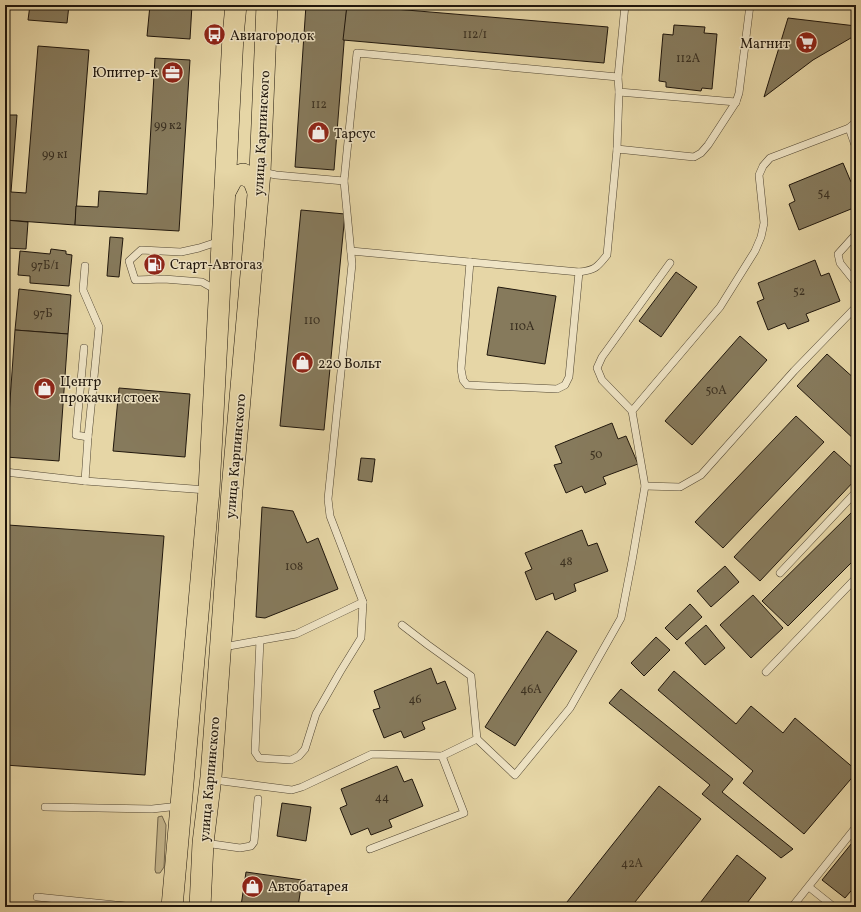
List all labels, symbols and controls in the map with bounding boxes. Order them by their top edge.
bus stop icon: Авиагородок [202,22,228,48]
place label: Авиагородок [230,27,315,46]
house number: 112/1 [463,27,487,43]
supermarket icon: Магнит [793,30,819,56]
place label: Магнит [740,35,790,54]
house number: 112А [676,51,701,67]
office icon: Юпитер-к [160,59,186,85]
place label: Юпитер-к [92,64,159,83]
street label: улица Карпинского [250,70,275,196]
house number: 112 [311,97,327,113]
house number: 99 к2 [154,118,182,134]
shop icon: Тарсус [306,120,332,146]
place label: Тарсус [334,125,376,144]
house number: 99 к1 [42,147,68,163]
house number: 54 [818,186,830,202]
fuel station icon: Старт-Автогаз [142,251,168,277]
place label: Старт-Автогаз [170,256,262,275]
house number: 97Б/1 [31,258,59,274]
house number: 52 [793,284,805,300]
house number: 97Б [33,306,53,322]
house number: 110 [304,313,320,329]
house number: 110А [510,319,535,335]
shop icon: 220 Вольт [289,350,315,376]
place label: 220 Вольт [318,355,381,374]
place label: Центр прокачки стоек [60,373,159,408]
shop icon: Центр прокачки стоек [32,376,58,402]
house number: 50А [705,383,727,399]
street label: улица Карпинского [222,393,251,519]
house number: 50 [590,447,602,463]
house number: 48 [559,554,573,570]
house number: 108 [285,559,303,575]
house number: 46А [520,682,542,698]
house number: 46 [408,692,422,708]
street label: улица Карпинского [196,716,225,842]
house number: 44 [375,790,389,806]
house number: 42А [621,856,644,872]
shop icon: Автобатарея [239,873,265,899]
place label: Автобатарея [268,878,348,897]

